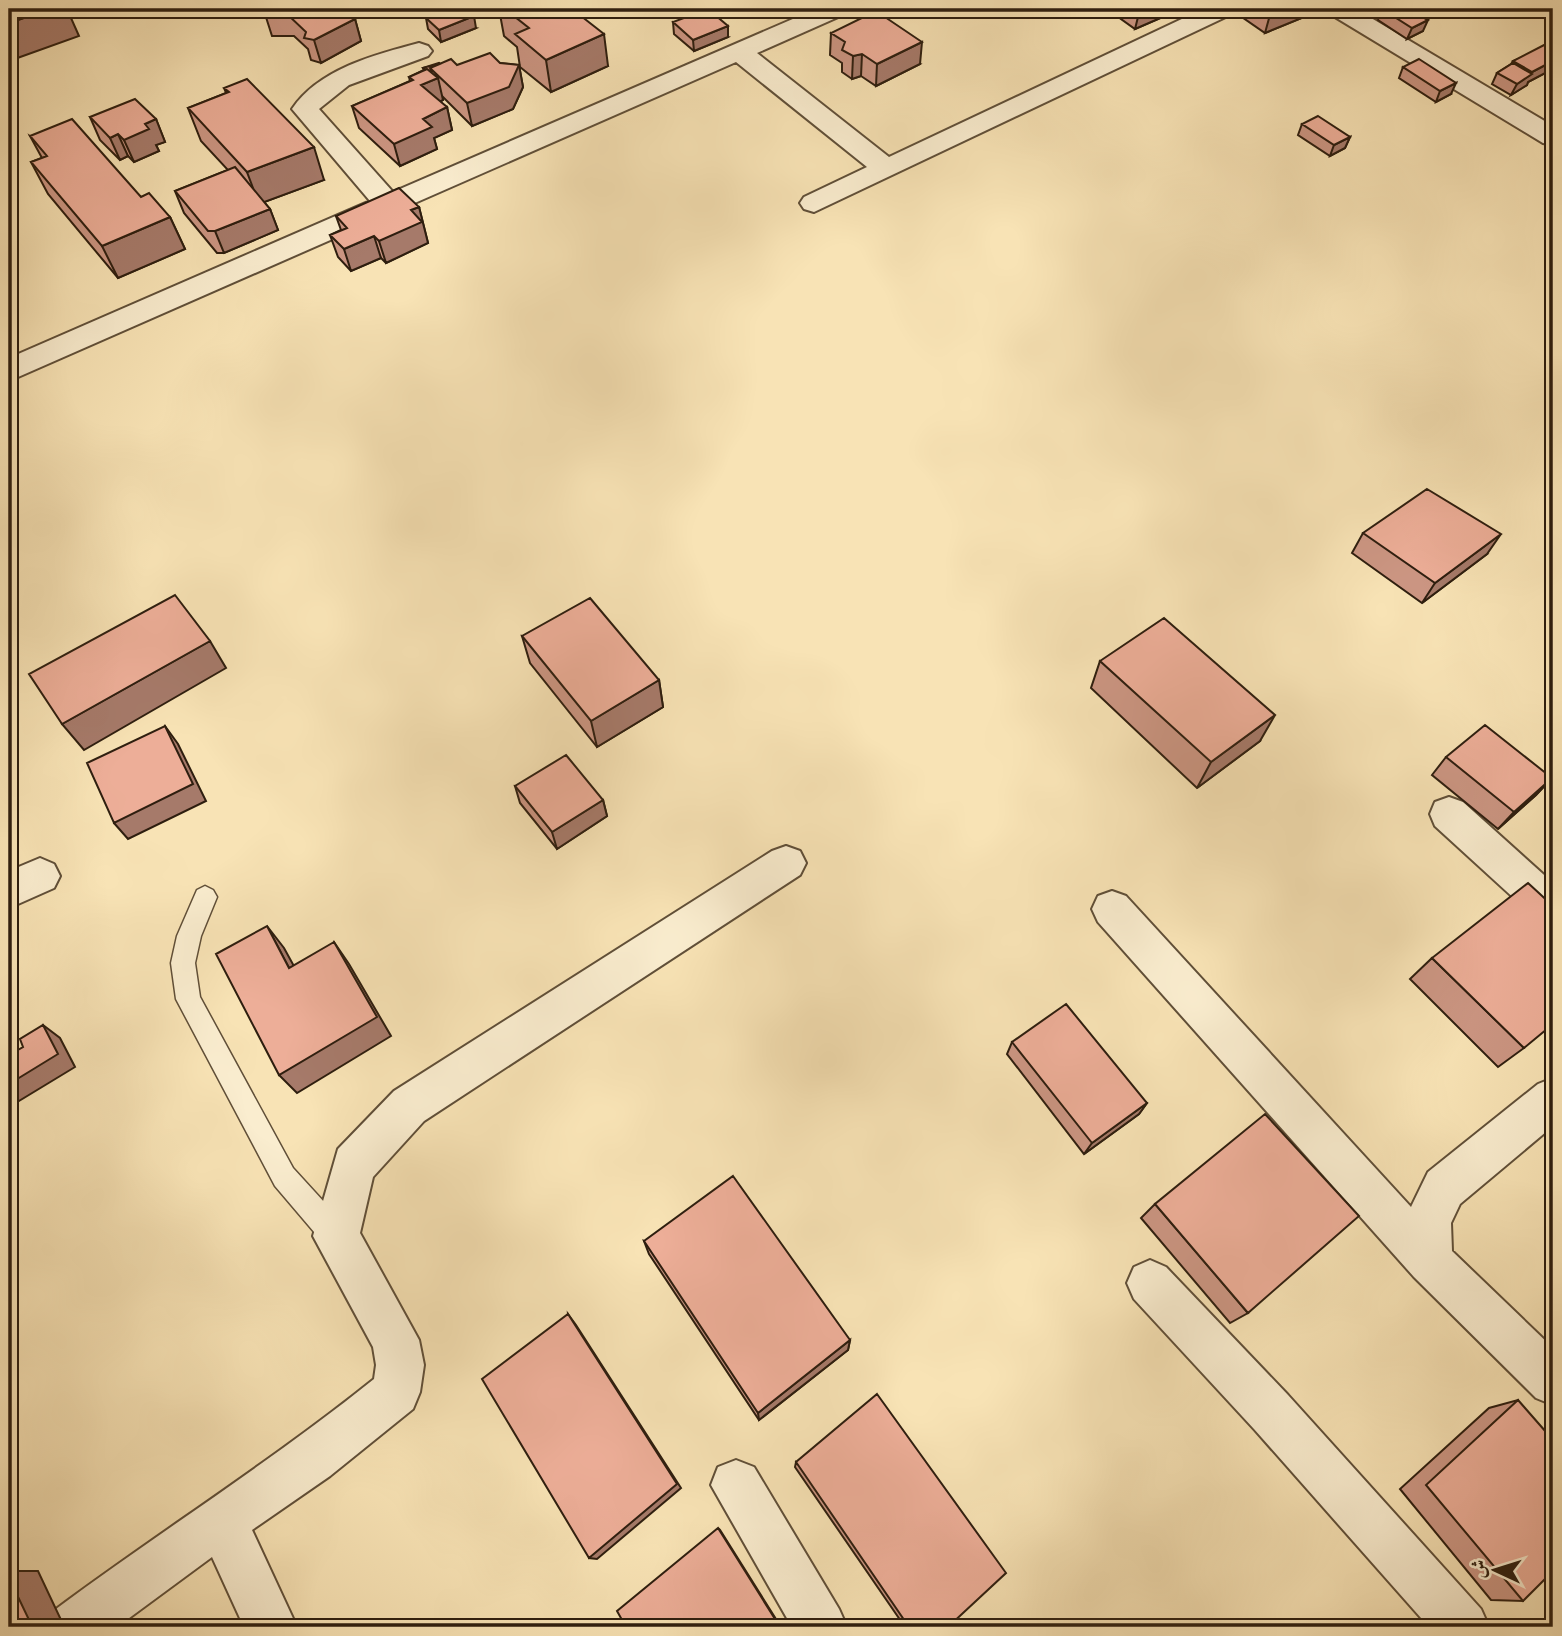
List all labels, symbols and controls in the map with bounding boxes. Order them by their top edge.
north arrow [1460,1534,1530,1604]
text: ش [1465,1559,1492,1579]

